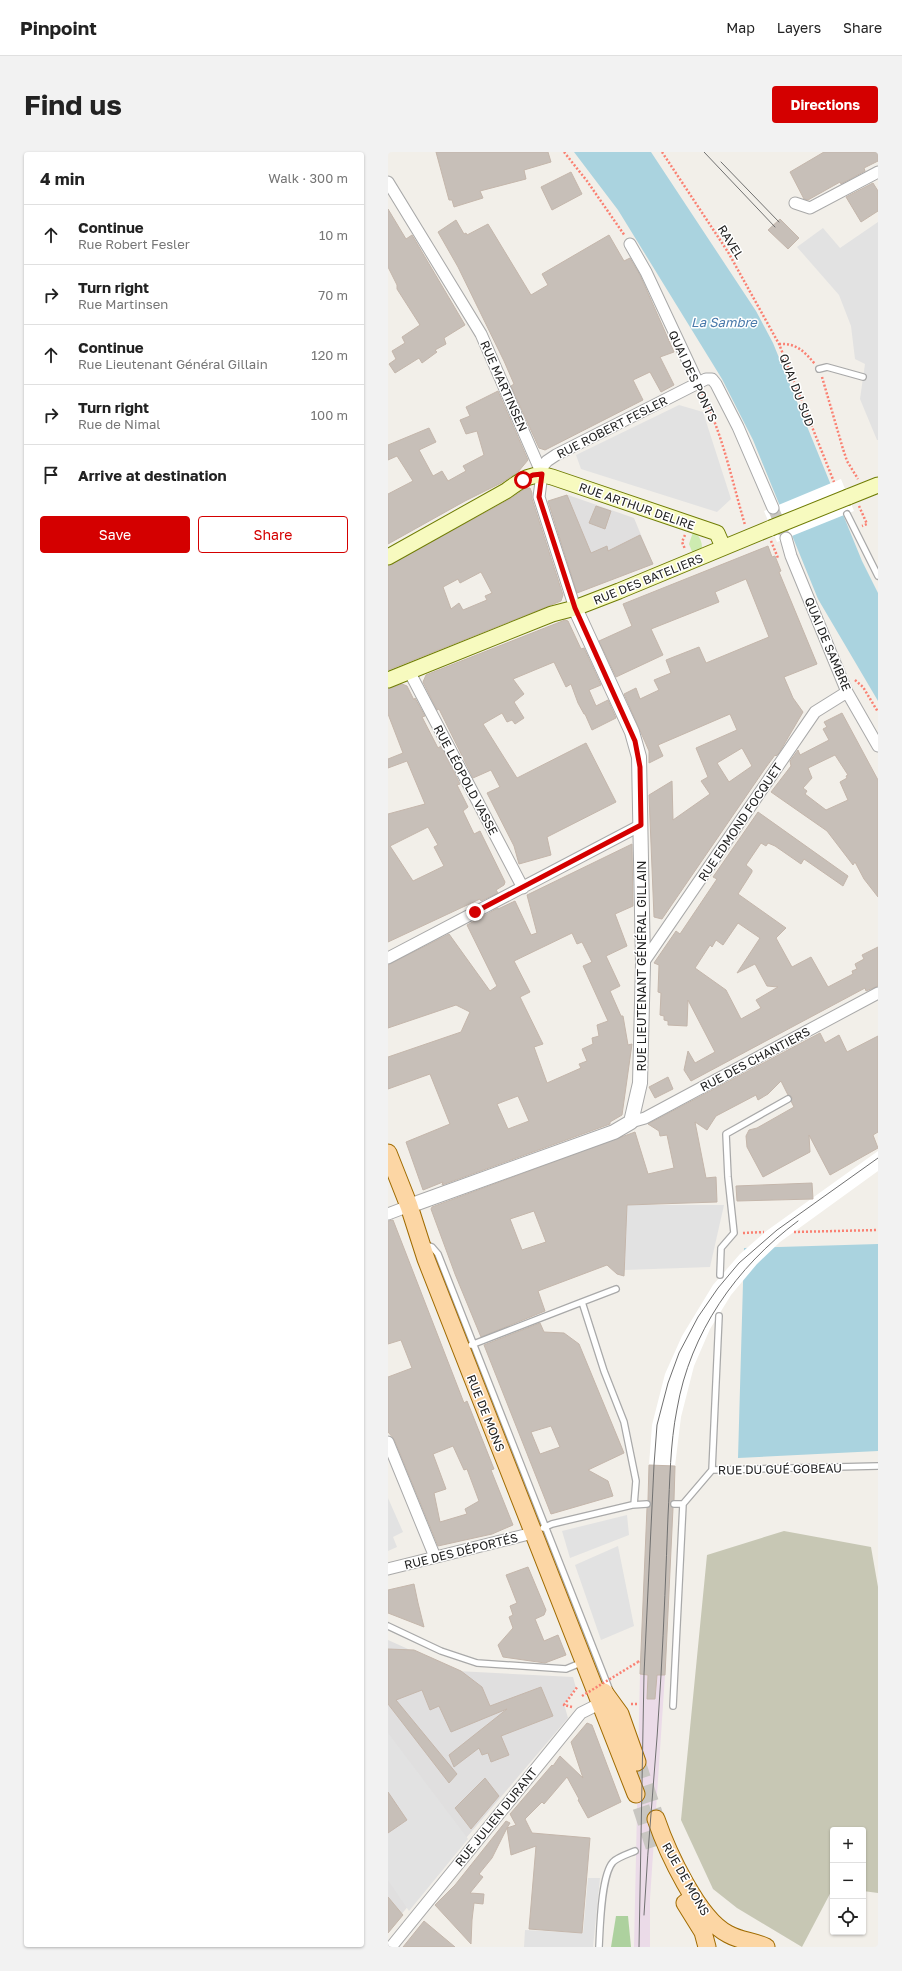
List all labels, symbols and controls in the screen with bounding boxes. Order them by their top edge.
text: Pinpoint [20,16,97,39]
text: Map [726,19,755,36]
text: Layers [777,19,821,36]
text: Share [843,19,882,36]
button: Directions [772,86,878,123]
text: Find us [24,88,122,121]
text: 4 min [40,168,85,189]
text: Walk · 300 m [268,170,348,186]
text: Continue [78,218,144,236]
street label: RAVEL [715,222,747,262]
icon: ahead [40,224,62,246]
text: 10 m [319,227,348,243]
text: Rue Robert Fesler [78,236,190,252]
text: Turn right [78,278,149,296]
icon: right [40,284,62,306]
text: 70 m [318,287,348,303]
text: Rue Martinsen [78,296,168,312]
water label: La Sambre [691,314,758,330]
street label: QUAI DES PONTS [665,328,721,424]
text: Continue [78,338,144,356]
street label: RUE MARTINSEN [477,338,531,434]
icon: ahead [40,344,62,366]
text: 120 m [311,347,348,363]
street label: QUAI DU SUD [776,351,818,429]
text: Rue Lieutenant Général Gillain [78,356,268,372]
street label: RUE ROBERT FESLER [554,393,670,461]
text: Turn right [78,398,149,416]
icon: right [40,404,62,426]
text: 100 m [311,407,348,423]
text: Rue de Nimal [78,416,160,432]
icon: arrive [40,464,62,486]
text: Arrive at destination [78,466,227,484]
route start [514,471,532,489]
street label: RUE ARTHUR DELIRE [577,479,697,533]
button: Save [40,516,190,553]
button: Share [198,516,348,553]
street label: RUE DES BATELIERS [591,550,705,608]
street label: QUAI DE SAMBRE [802,595,854,693]
street label: RUE LÉOPOLD VASSE [431,722,501,838]
street label: RUE EDMOND FOCQUET [695,760,785,884]
street label: RUE LIEUTENANT GÉNÉRAL GILLAIN [634,861,649,1071]
route end [466,903,484,921]
street label: RUE DES CHANTIERS [697,1024,813,1094]
street label: RUE DE MONS [464,1372,508,1454]
street label: RUE DU GUÉ GOBEAU [718,1460,842,1478]
street label: RUE DES DÉPORTÉS [403,1530,520,1572]
street label: RUE JULIEN DURANT [452,1764,541,1869]
map controls [830,1827,866,1935]
button: + [830,1827,866,1863]
street label: RUE DE MONS [659,1840,713,1918]
button: − [830,1863,866,1899]
button: locate [830,1899,866,1935]

